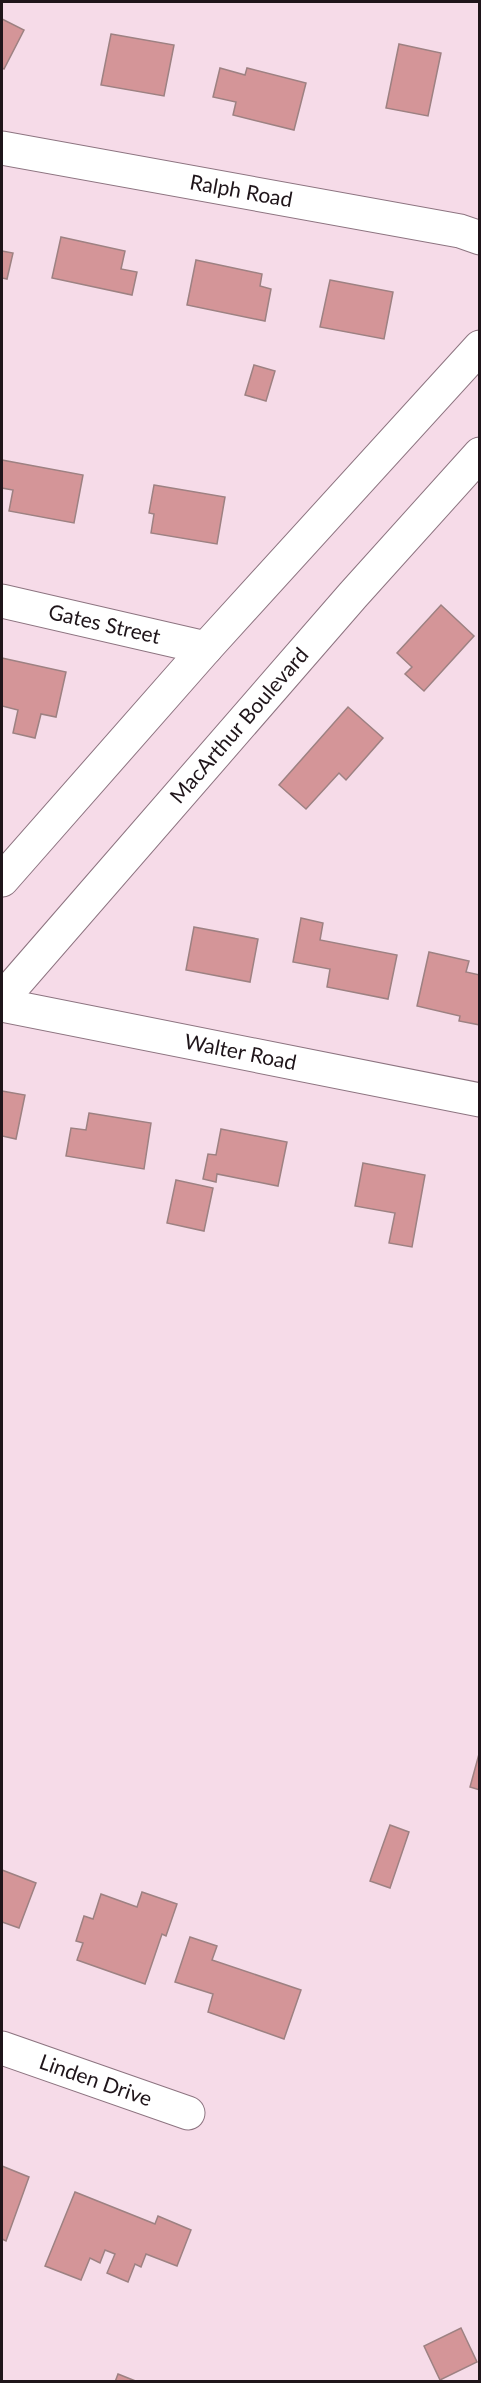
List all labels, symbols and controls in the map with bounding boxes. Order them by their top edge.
street label: Ralph Road [188,168,295,211]
street label: Gates Street [46,598,163,648]
street label: MacArthur Boulevard [164,642,313,808]
street label: Walter Road [182,1028,299,1074]
street label: Linden Drive [36,2048,156,2110]

